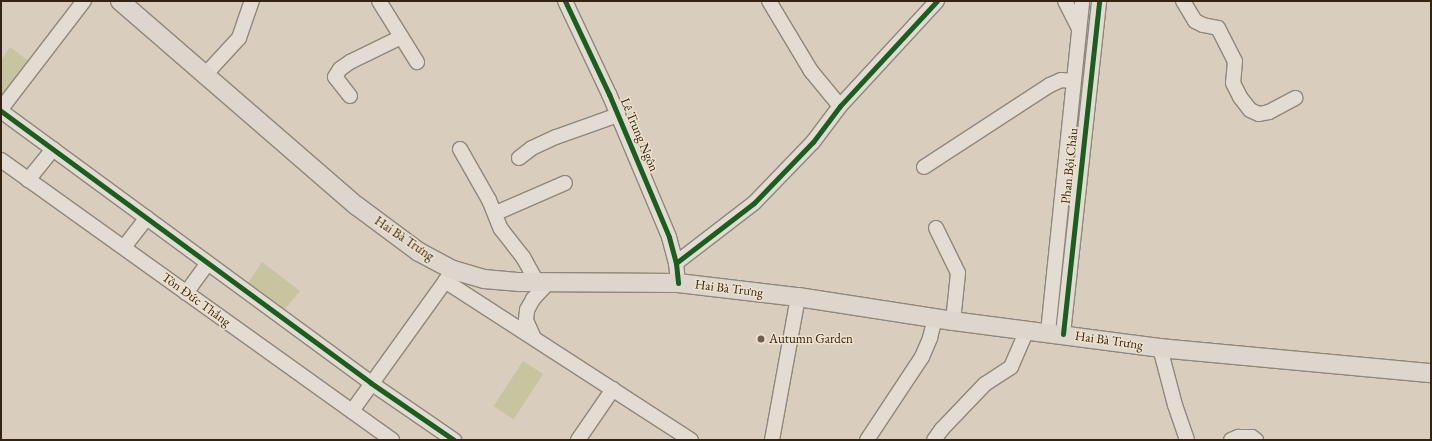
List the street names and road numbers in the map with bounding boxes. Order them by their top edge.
street label: Lê Trung Ngôn [617,96,661,174]
street label: Phan Bội Châu [1058,127,1082,205]
street label: Hai Bà Trưng [371,213,437,265]
street label: Tôn Đức Thắng [159,270,233,330]
street label: Hai Bà Trưng [694,277,764,301]
street label: Hai Bà Trưng [1074,329,1144,353]

